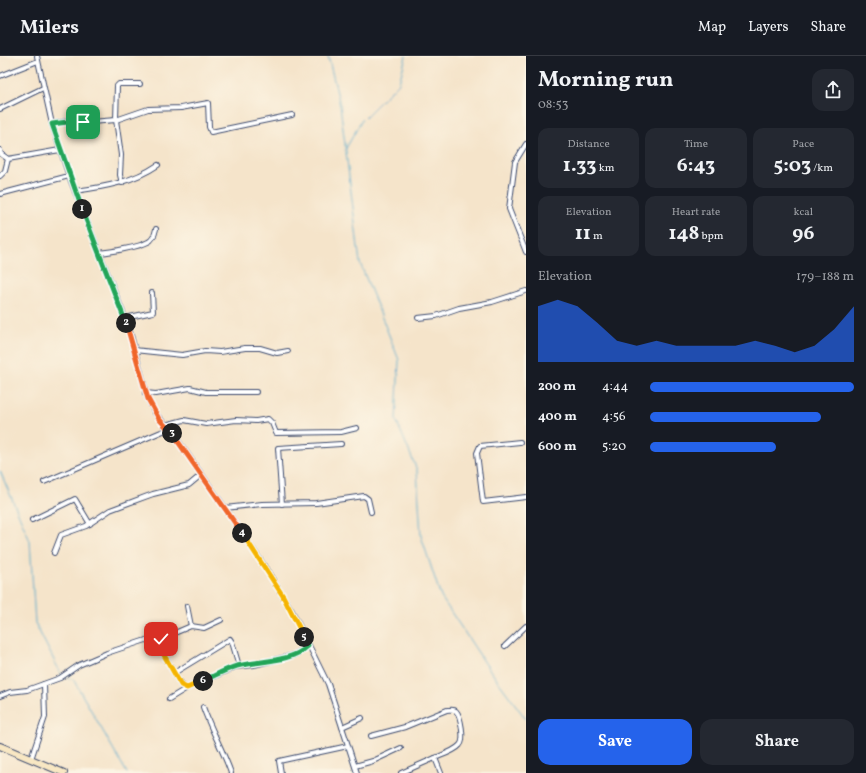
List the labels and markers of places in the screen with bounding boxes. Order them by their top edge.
pin [66,105,100,139]
pin: 1 [72,199,92,219]
pin: 2 [116,313,136,333]
pin: 3 [162,423,182,443]
pin: 4 [232,523,252,543]
pin [144,622,178,656]
pin: 5 [294,627,314,647]
pin: 6 [193,671,213,691]

